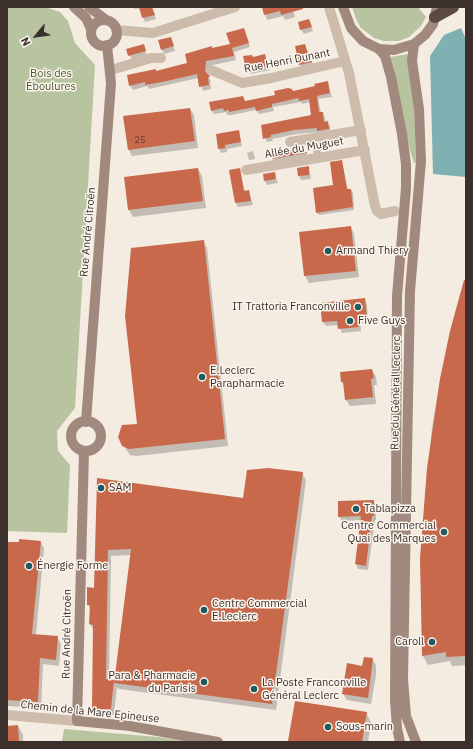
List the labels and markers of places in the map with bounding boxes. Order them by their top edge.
place label: Armand Thiery [336,244,409,258]
marker: Armand Thiery [323,246,333,256]
place label: IT Trattoria Franconville [232,300,350,314]
marker: IT Trattoria Franconville [353,302,363,312]
place label: Five Guys [358,314,406,328]
marker: Five Guys [345,316,355,326]
place label: E.Leclerc Parapharmacie [210,364,285,390]
marker: E.Leclerc Parapharmacie [197,372,207,382]
place label: SAM [109,481,131,495]
marker: SAM [96,483,106,493]
place label: Tablapizza [364,502,416,516]
marker: Tablapizza [351,504,361,514]
place label: Centre Commercial Quai des Marques [341,519,436,545]
marker: Centre Commercial Quai des Marques [439,527,449,537]
place label: Énergie Forme [37,559,108,573]
marker: Énergie Forme [24,561,34,571]
place label: Centre Commercial E.Leclerc [212,597,307,623]
marker: Centre Commercial E.Leclerc [199,605,209,615]
place label: Caroll [395,635,424,649]
marker: Caroll [427,637,437,647]
place label: Para & Pharmacie du Parisis [108,669,196,695]
place label: La Poste Franconville Général Leclerc [262,676,366,702]
marker: Para & Pharmacie du Parisis [199,677,209,687]
marker: La Poste Franconville Général Leclerc [249,684,259,694]
place label: Sous-marin [336,720,393,734]
marker: Sous-marin [323,722,333,732]

